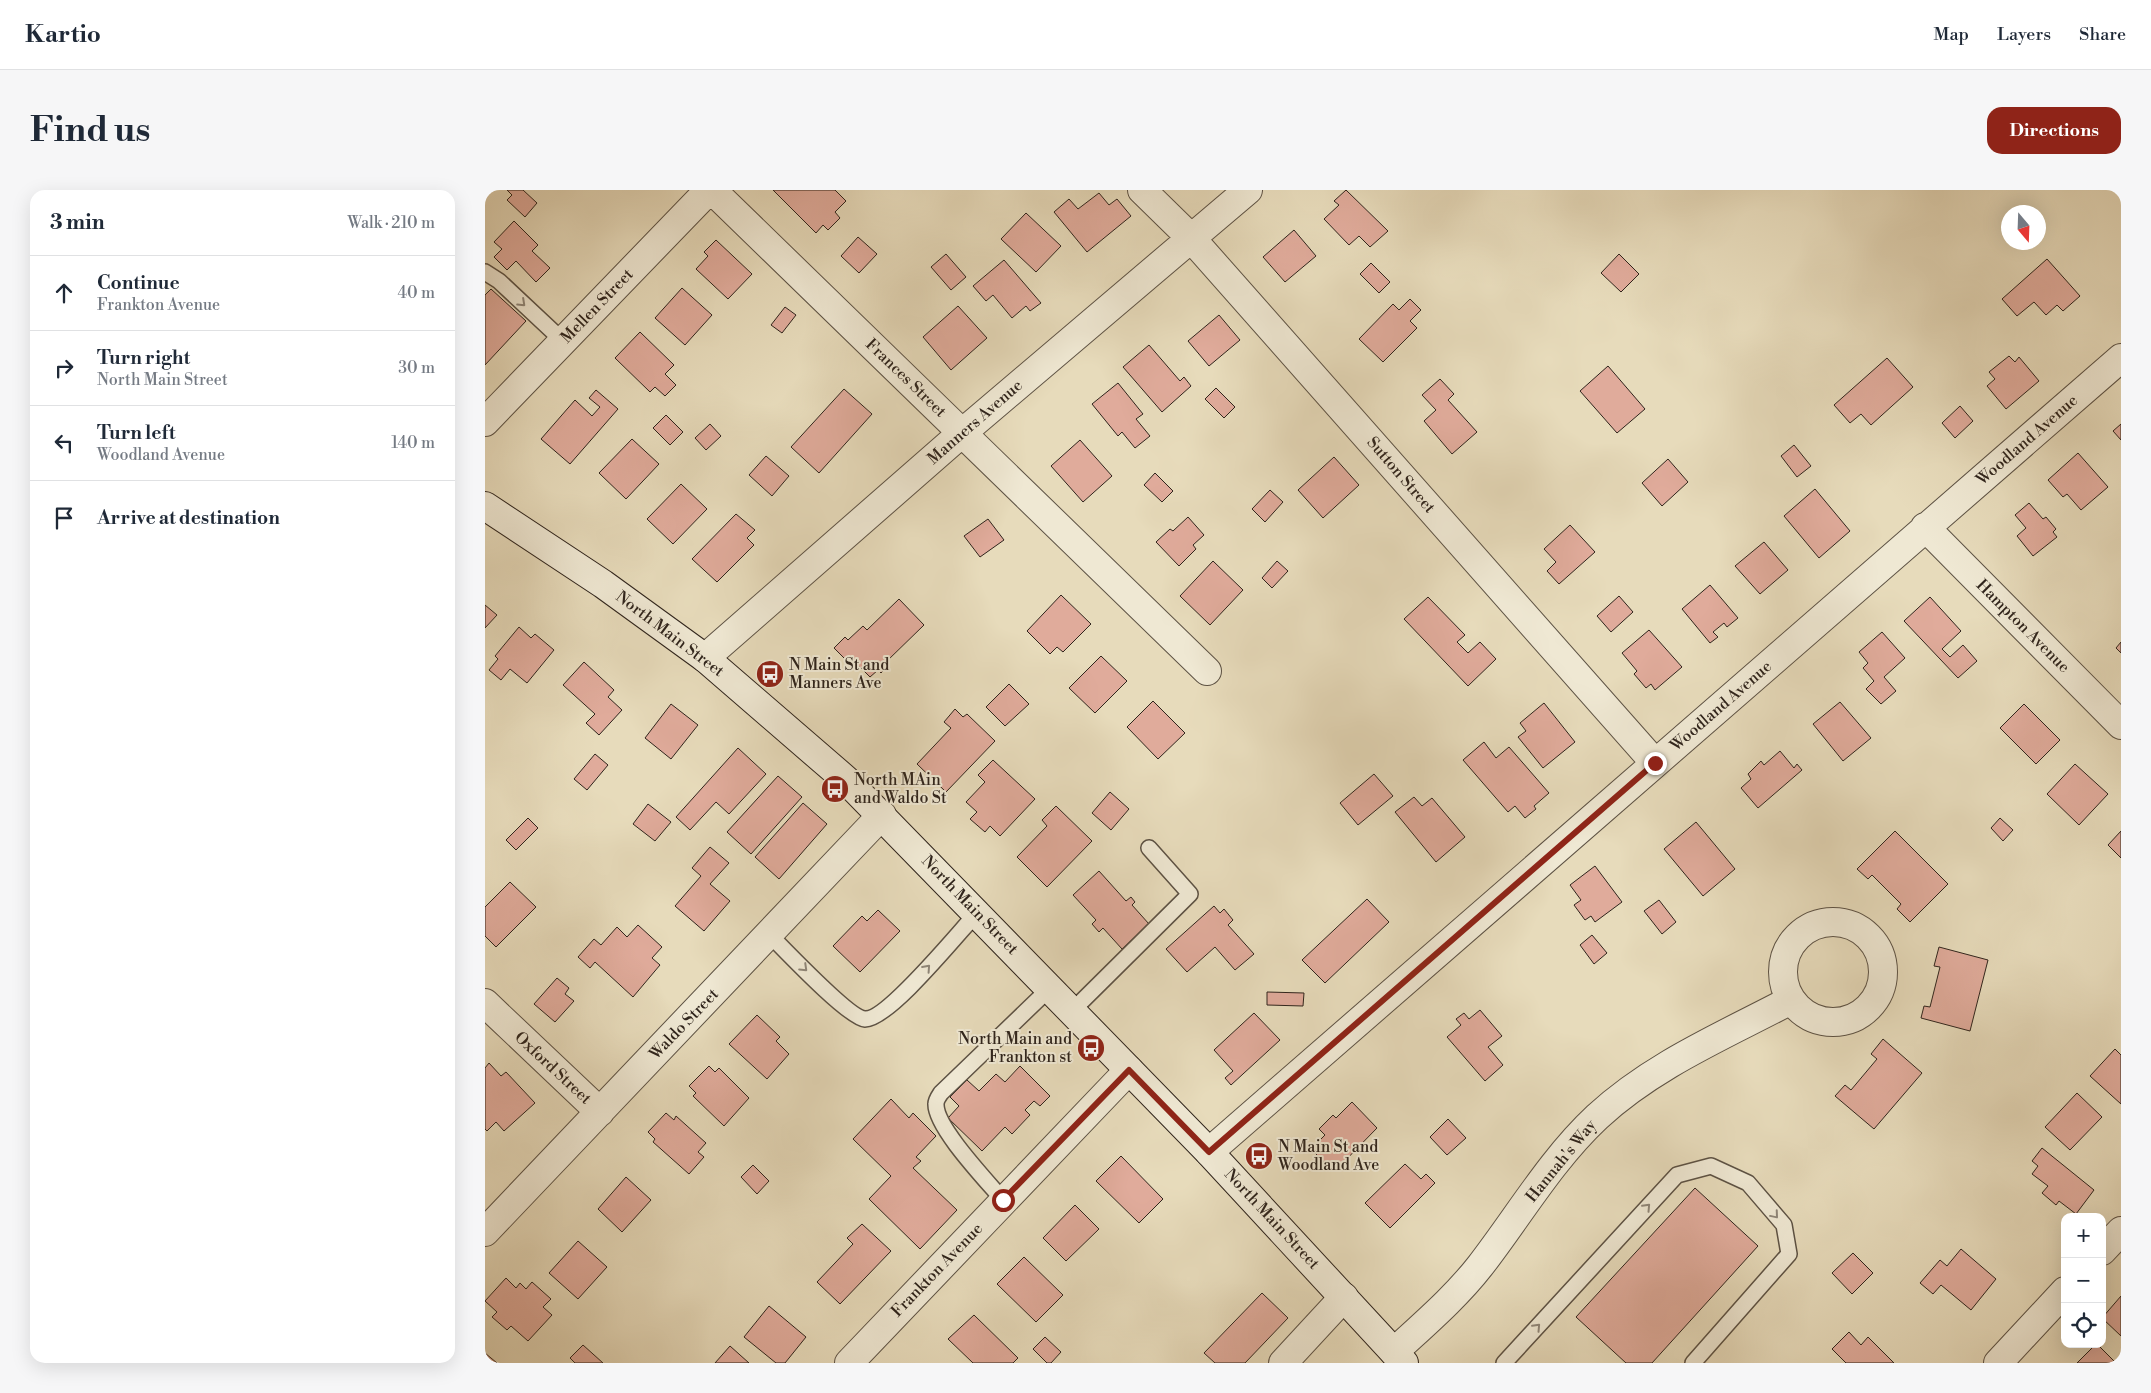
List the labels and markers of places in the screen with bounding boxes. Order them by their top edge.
place label: N Main St and Manners Ave [789,655,889,693]
bus stop icon: N Main St and Manners Ave [755,659,785,689]
place label: North MAin and Waldo St [854,770,947,808]
bus stop icon: North MAin and Waldo St [820,774,850,804]
place label: North Main and Frankton st [958,1029,1072,1067]
bus stop icon: North Main and Frankton st [1076,1033,1106,1063]
place label: N Main St and Woodland Ave [1277,1137,1379,1175]
bus stop icon: N Main St and Woodland Ave [1244,1141,1274,1171]

